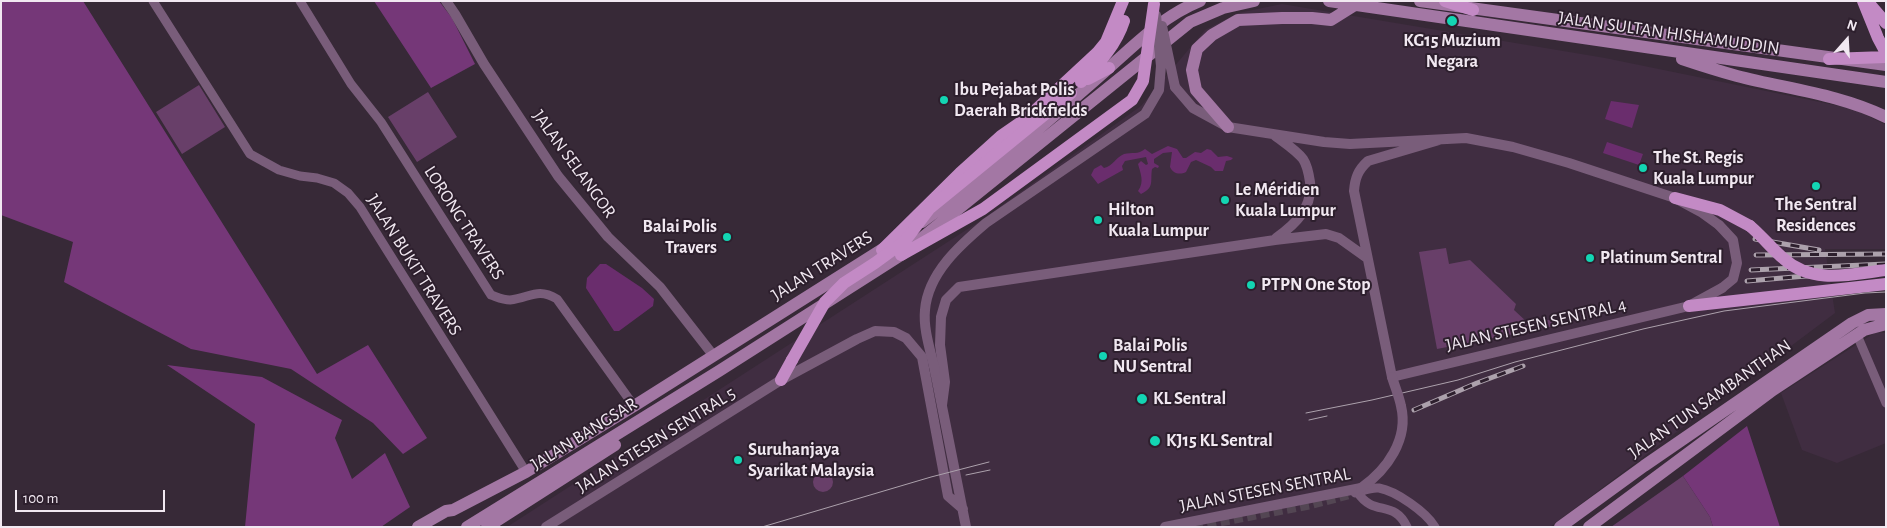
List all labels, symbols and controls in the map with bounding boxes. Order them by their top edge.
street label: JALAN SULTAN HISHAMUDDIN [1557,7,1781,59]
marker: KG15 Muzium Negara [1445,14,1459,28]
north arrow [1822,15,1872,65]
text: N [1845,18,1859,34]
place label: KG15 Muzium Negara [1403,30,1501,72]
place label: Ibu Pejabat Polis Daerah Brickfields [954,79,1087,122]
marker: Ibu Pejabat Polis Daerah Brickfields [938,94,950,106]
street label: JALAN SELANGOR [528,106,620,222]
place label: The St. Regis Kuala Lumpur [1653,147,1754,190]
street label: LORONG TRAVERS [419,162,509,284]
marker: The St. Regis Kuala Lumpur [1637,162,1649,174]
place label: Le Méridien Kuala Lumpur [1235,179,1336,222]
marker: The Sentral Residences [1810,180,1822,192]
street label: JALAN BUKIT TRAVERS [362,190,466,340]
marker: Le Méridien Kuala Lumpur [1219,194,1231,206]
place label: The Sentral Residences [1775,194,1857,236]
place label: Hilton Kuala Lumpur [1108,199,1209,242]
marker: Hilton Kuala Lumpur [1092,214,1104,226]
place label: Balai Polis Travers [642,216,717,258]
street label: JALAN TRAVERS [767,226,877,306]
marker: Balai Polis Travers [721,231,733,243]
place label: Platinum Sentral [1600,247,1722,269]
marker: Platinum Sentral [1584,252,1596,264]
place label: PTPN One Stop [1261,274,1371,296]
marker: PTPN One Stop [1245,279,1257,291]
street label: JALAN STESEN SENTRAL 4 [1444,294,1628,356]
place label: Balai Polis NU Sentral [1113,335,1192,378]
street label: JALAN TUN SAMBANTHAN [1625,335,1795,463]
marker: Balai Polis NU Sentral [1097,350,1109,362]
street label: JALAN STESEN SENTRAL 5 [572,382,740,498]
place label: KL Sentral [1153,388,1226,410]
marker: KL Sentral [1135,392,1149,406]
street label: JALAN BANGSAR [527,393,641,475]
place label: KJ15 KL Sentral [1166,430,1273,452]
marker: KJ15 KL Sentral [1148,434,1162,448]
place label: Suruhanjaya Syarikat Malaysia [748,439,874,482]
marker: Suruhanjaya Syarikat Malaysia [732,454,744,466]
street label: JALAN STESEN SENTRAL [1178,463,1352,517]
scale bar [18,480,168,512]
text: 100 m [23,491,58,506]

